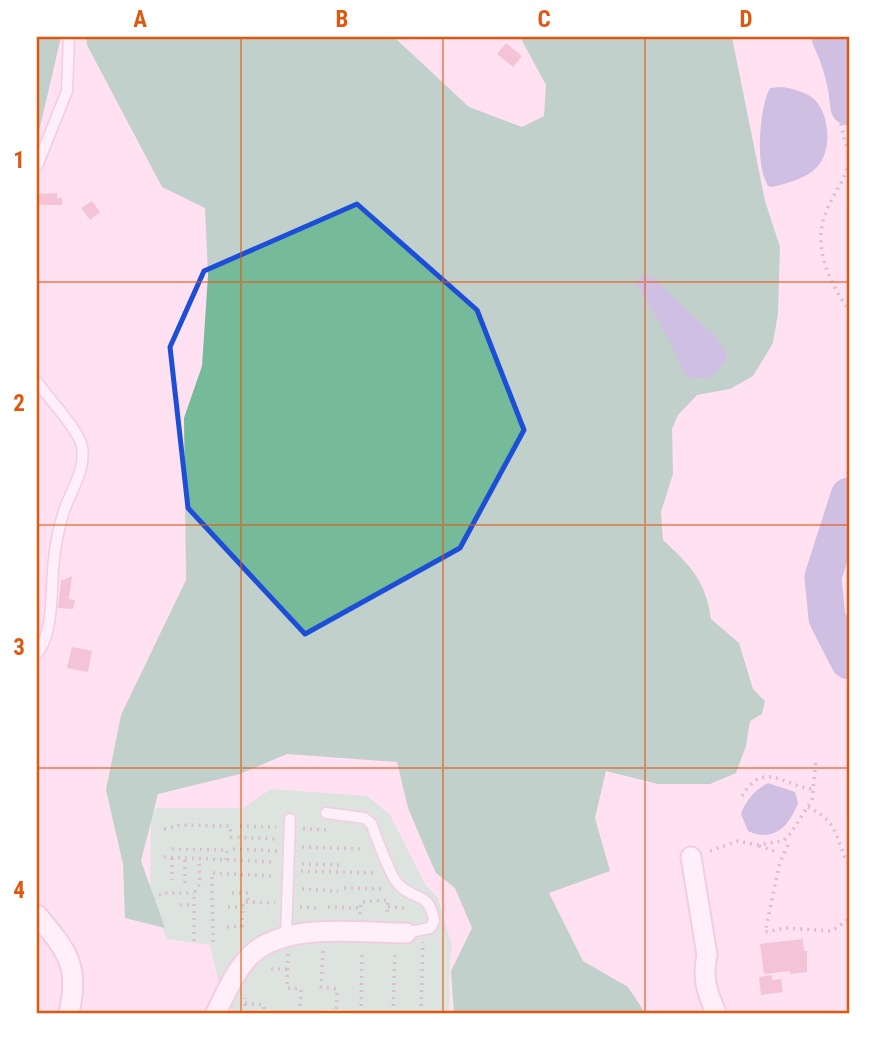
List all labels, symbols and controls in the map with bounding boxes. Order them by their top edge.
text: A [133,6,147,33]
text: B [336,6,348,33]
text: C [537,6,551,33]
text: D [740,6,753,33]
text: 1 [13,147,25,174]
text: 2 [13,390,25,417]
text: 3 [13,634,25,661]
text: 4 [13,877,25,904]

